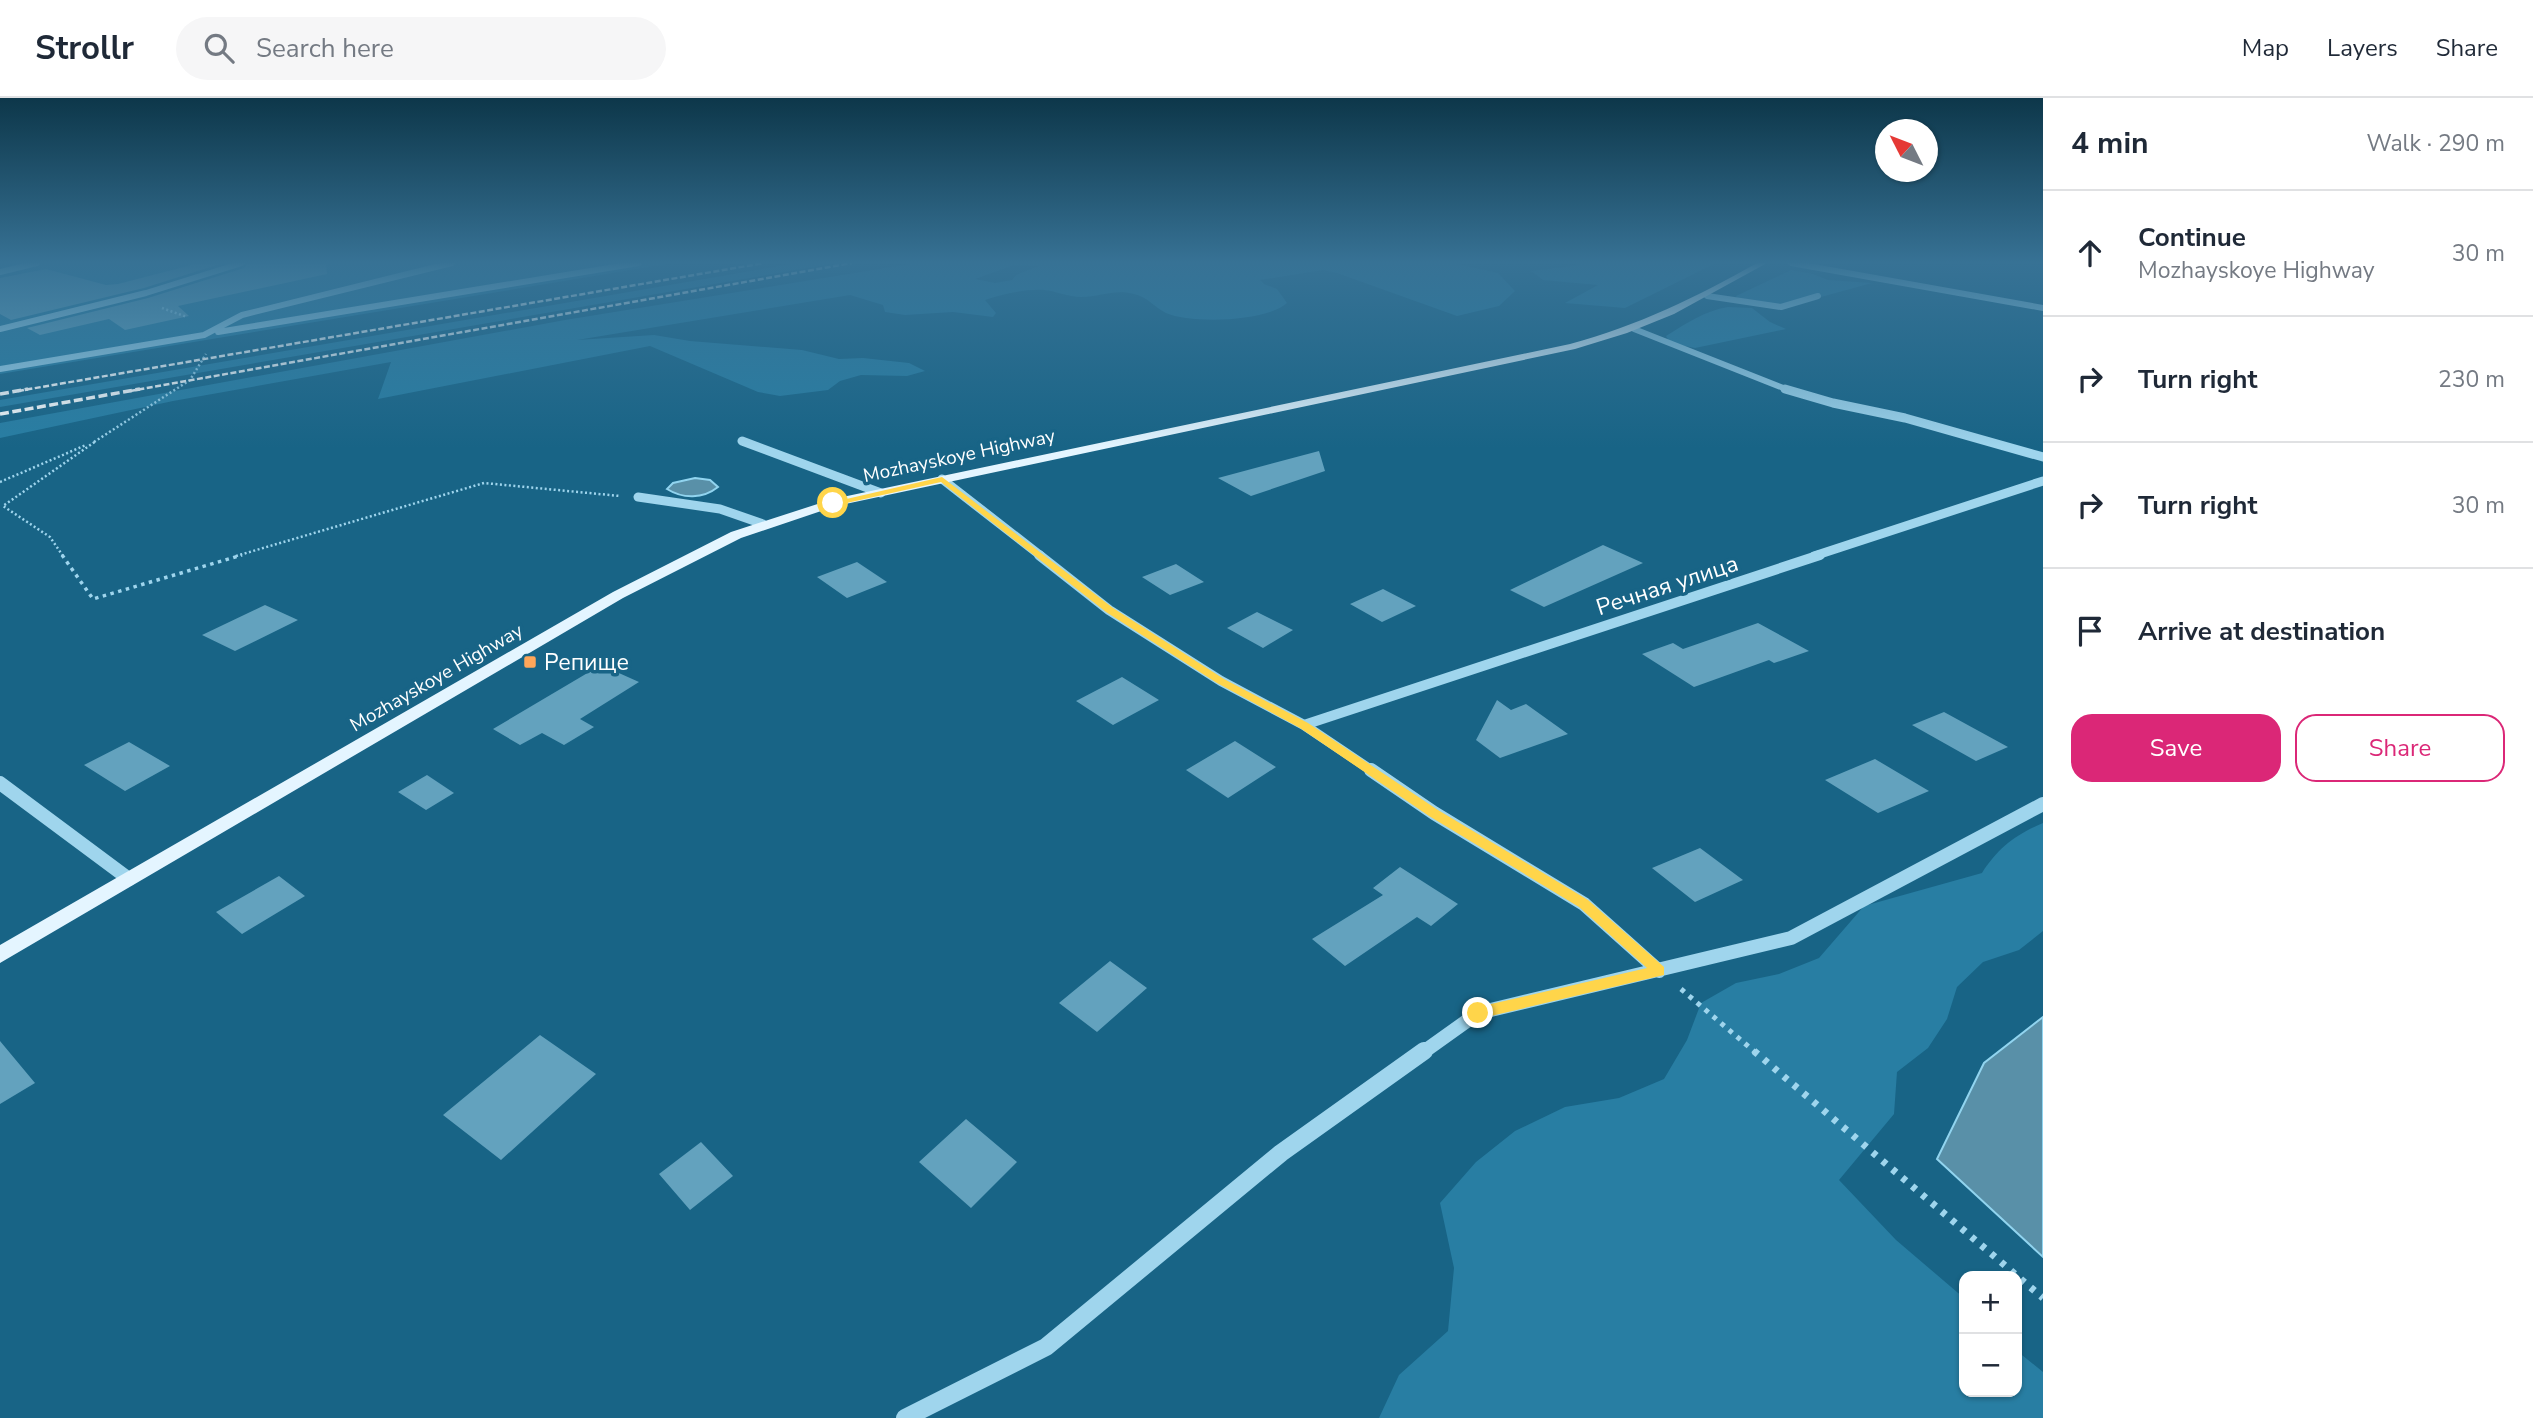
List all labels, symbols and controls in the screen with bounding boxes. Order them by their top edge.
search box [176,17,666,80]
text: Strollr [35,26,134,71]
icon: search [200,29,238,67]
text: Search here [256,31,394,66]
text: Map [2242,32,2289,64]
text: Layers [2327,32,2398,64]
text: Share [2436,32,2498,64]
north arrow [1875,119,1938,182]
text: 4 min [2071,123,2149,164]
text: Walk · 290 m [2366,128,2505,159]
text: Continue [2138,220,2246,255]
icon: ahead [2071,234,2109,272]
text: 30 m [2452,238,2505,269]
text: Mozhayskoye Highway [2138,255,2375,286]
icon: right [2071,360,2109,398]
text: Turn right [2138,362,2257,397]
text: 230 m [2438,364,2505,395]
street label: Mozhayskoye Highway [861,423,1058,489]
icon: right [2071,486,2109,524]
route start [817,487,848,518]
text: Turn right [2138,488,2257,523]
text: 30 m [2452,490,2505,521]
street label: Речная улица [1592,548,1742,623]
icon: arrive [2071,612,2109,650]
text: Arrive at destination [2138,614,2385,649]
street label: Mozhayskoye Highway [345,618,528,738]
place label: Репище [544,647,629,678]
marker: Репище [522,654,538,670]
button: Save [2071,714,2281,782]
button: Share [2295,714,2505,782]
route end [1462,997,1493,1028]
map controls [1959,1271,2022,1397]
button: + [1959,1271,2022,1334]
button: − [1959,1334,2022,1397]

